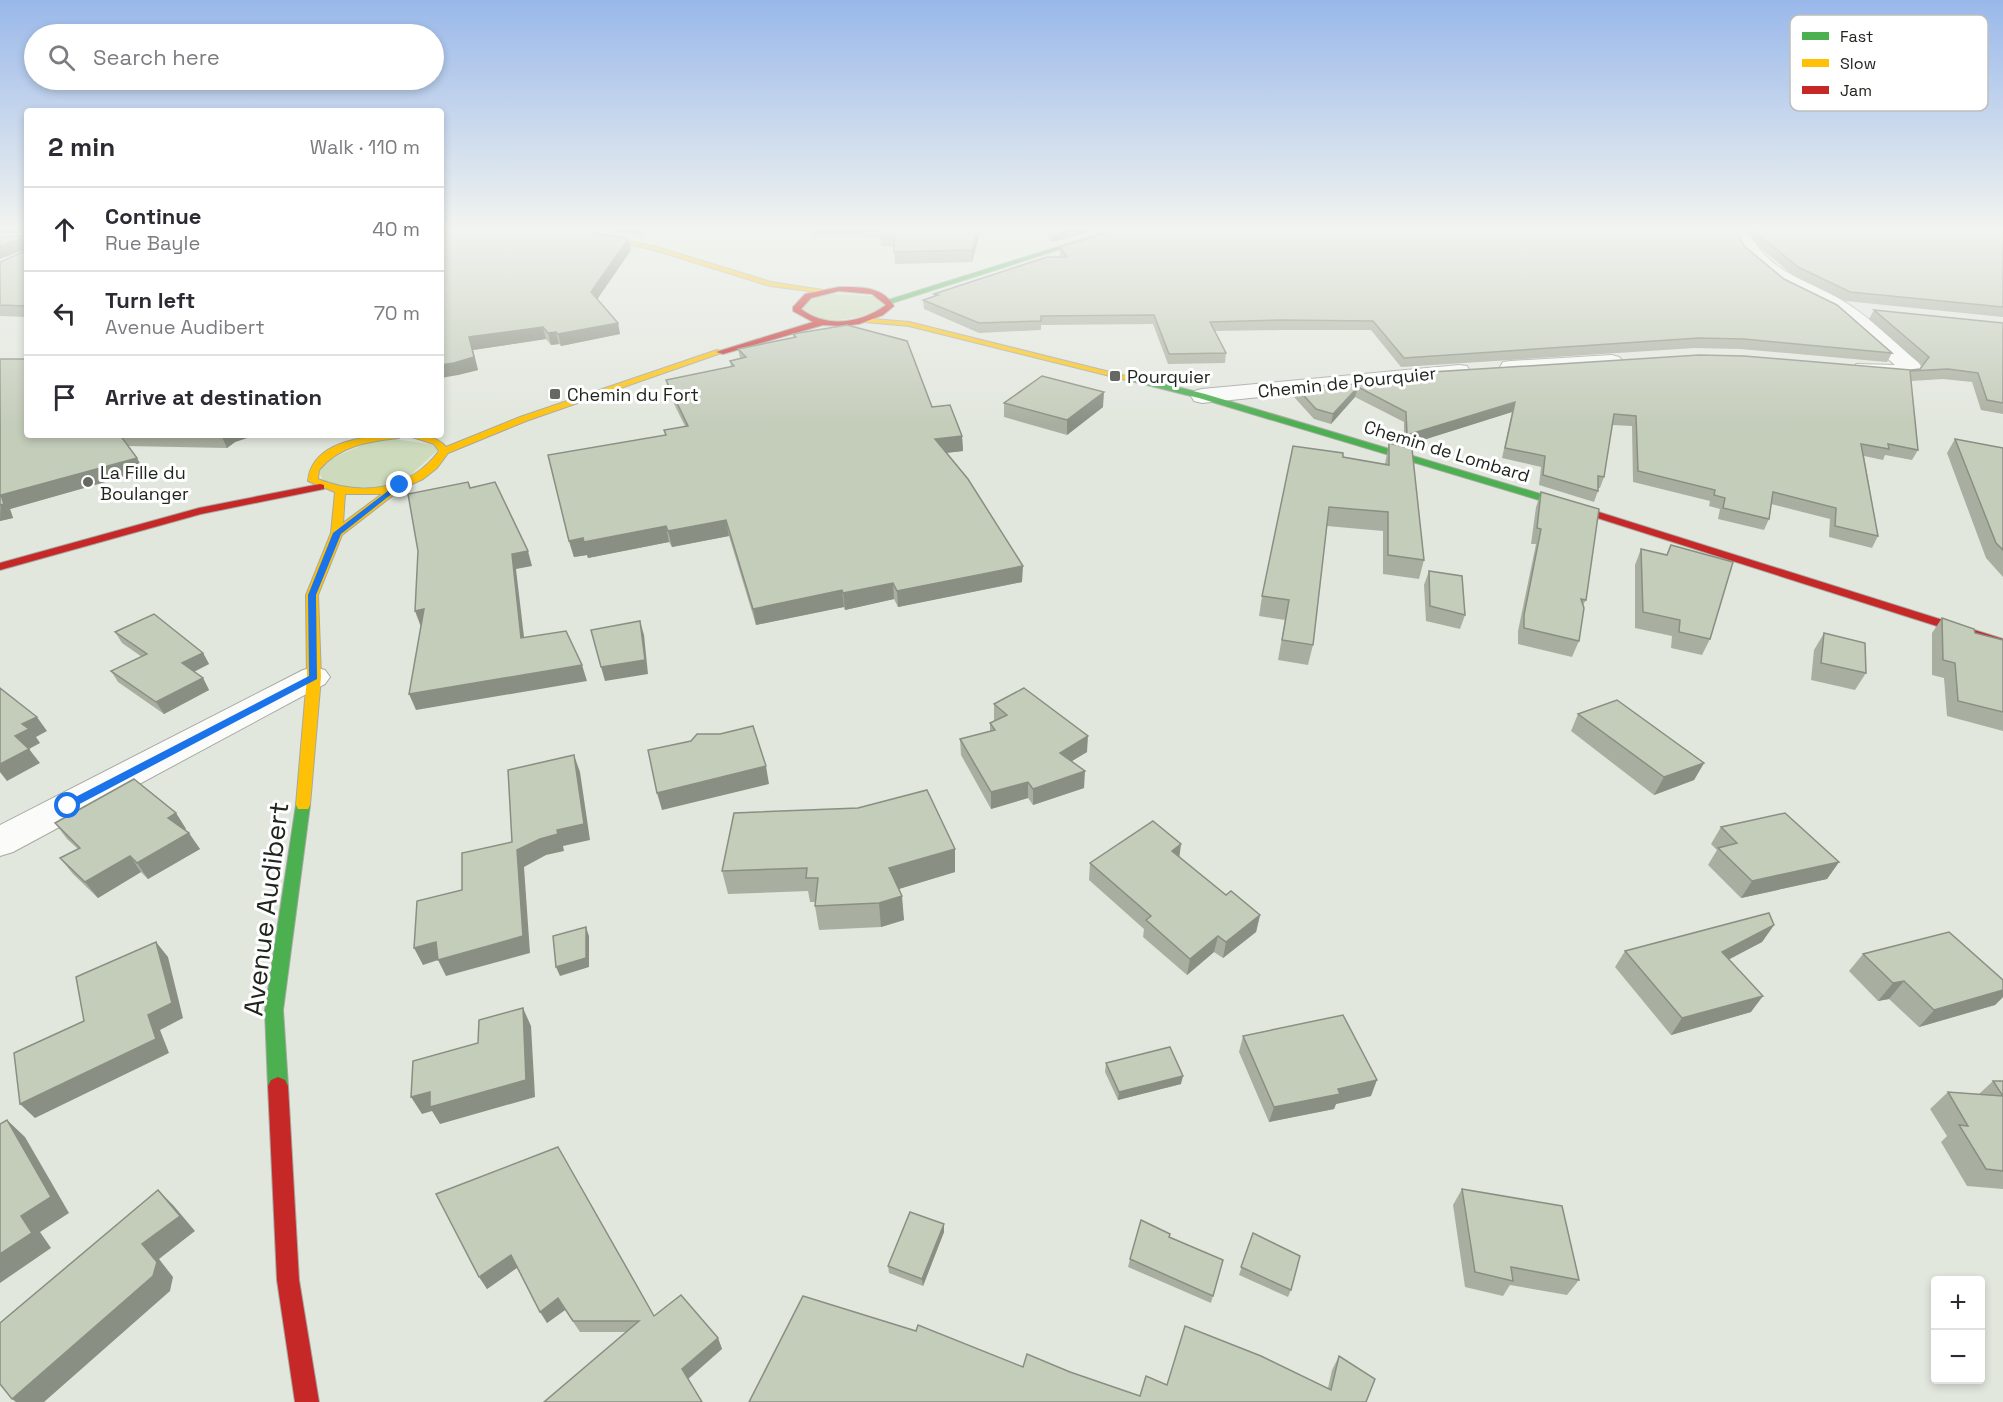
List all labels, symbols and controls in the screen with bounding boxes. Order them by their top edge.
legend [1790,15,1988,111]
search box [24,24,444,90]
text: Fast [1840,26,1873,47]
icon: search [45,41,78,74]
text: Search here [93,43,220,71]
text: Slow [1840,53,1876,74]
text: Jam [1840,80,1872,101]
text: 2 min [48,130,115,164]
text: Walk · 110 m [310,134,420,160]
text: Continue [105,202,201,230]
icon: ahead [48,213,81,246]
text: 40 m [372,216,420,242]
text: Rue Bayle [105,230,200,256]
text: Turn left [105,286,195,314]
icon: left [48,297,81,330]
text: 70 m [374,300,420,326]
text: Avenue Audibert [105,314,265,340]
street label: Chemin de Pourquier [1257,361,1438,403]
place label: Pourquier [1127,365,1211,388]
marker: Pourquier [1108,369,1122,383]
icon: arrive [48,381,81,414]
text: Arrive at destination [105,383,322,411]
place label: Chemin du Fort [567,383,699,406]
marker: Chemin du Fort [548,387,562,401]
street label: Chemin de Lombard [1361,415,1533,487]
place label: La Fille du Boulanger [100,461,189,505]
route end [386,471,412,497]
marker: La Fille du Boulanger [81,475,95,489]
route start [54,792,80,818]
street label: Avenue Audibert [236,800,296,1018]
map controls [1931,1276,1985,1384]
button: + [1931,1276,1985,1330]
button: − [1931,1330,1985,1384]

